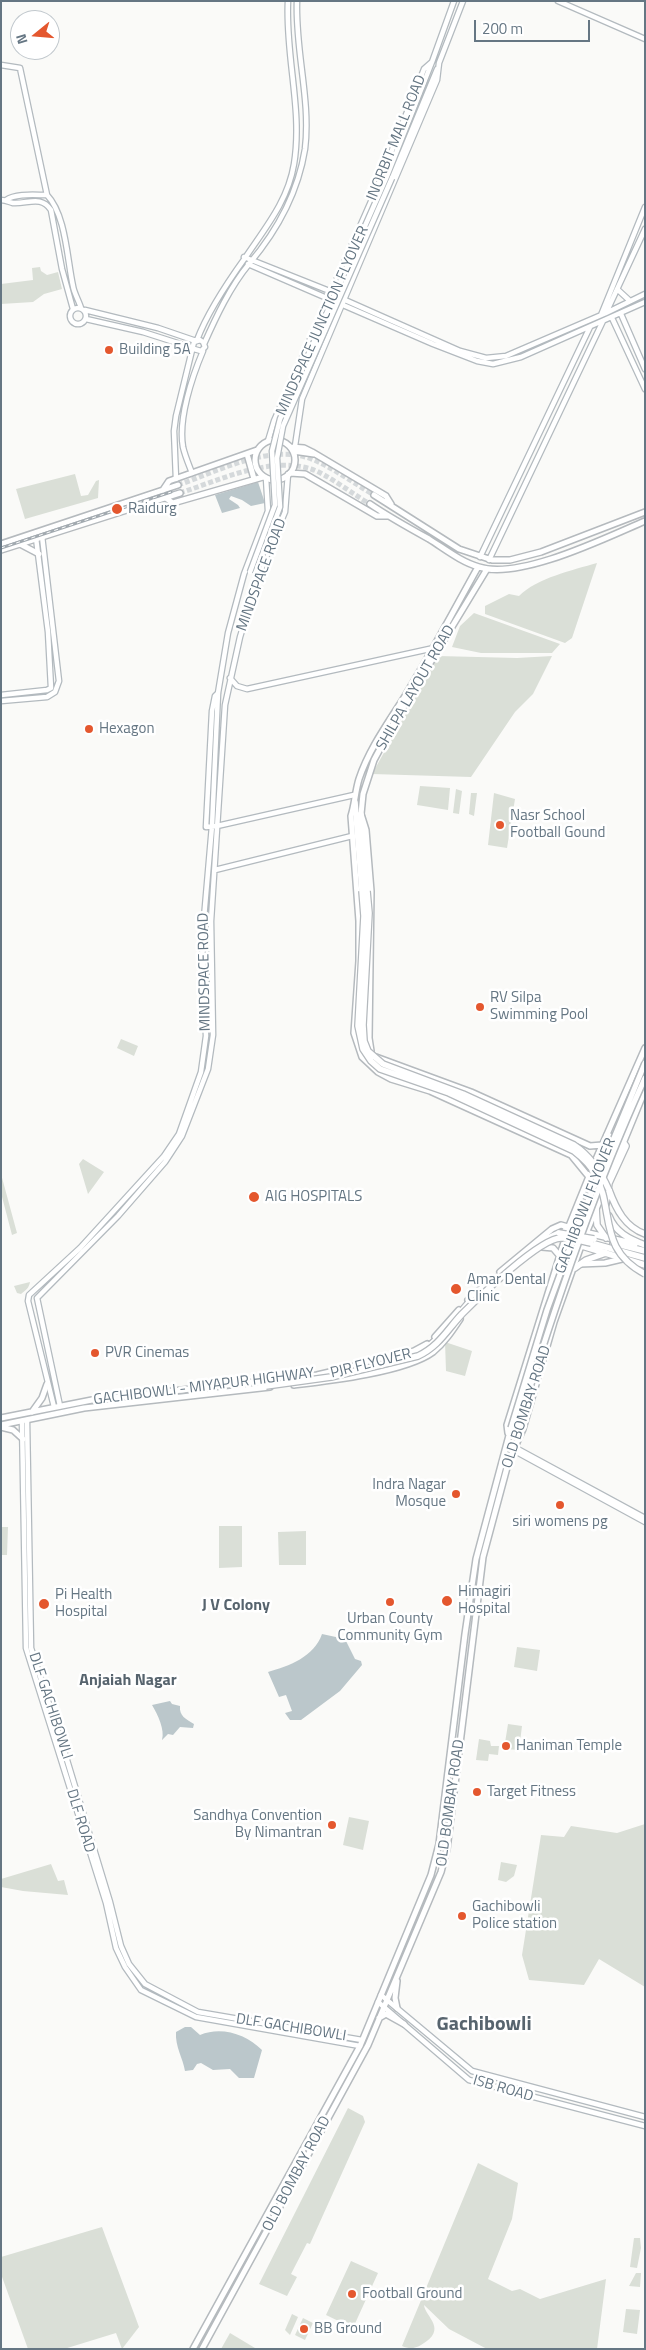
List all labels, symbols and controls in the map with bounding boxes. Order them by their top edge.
north arrow [10,10,60,60]
scale bar [476,10,592,42]
text: 200 m [482,17,523,40]
text: N [10,32,33,47]
street label: INORBIT MALL ROAD [364,73,430,203]
street label: MINDSPACE JUNCTION FLYOVER [273,223,373,419]
place label: Building 5A [119,341,191,359]
marker: Building 5A [103,344,115,356]
place label: Raidurg [128,500,177,518]
marker: Raidurg [110,502,124,516]
street label: MINDSPACE ROAD [233,516,291,634]
street label: SHILPA LAYOUT ROAD [373,622,459,754]
place label: Hexagon [99,720,154,738]
marker: Hexagon [83,723,95,735]
place label: Nasr School Football Gound [510,807,605,842]
marker: Nasr School Football Gound [494,819,506,831]
street label: MINDSPACE ROAD [195,912,215,1032]
place label: RV Silpa Swimming Pool [490,989,588,1024]
marker: RV Silpa Swimming Pool [474,1001,486,1013]
street label: GACHIBOWLI FLYOVER [552,1136,620,1276]
place label: AIG HOSPITALS [265,1188,362,1206]
marker: AIG HOSPITALS [247,1190,261,1204]
place label: Amar Dental Clinic [467,1271,546,1306]
marker: Amar Dental Clinic [449,1282,463,1296]
street label: OLD BOMBAY ROAD [499,1343,555,1471]
place label: PVR Cinemas [105,1344,189,1362]
street label: PJR FLYOVER [329,1345,413,1383]
marker: PVR Cinemas [89,1347,101,1359]
street label: GACHIBOWLI - MIYAPUR HIGHWAY [92,1365,316,1409]
place label: Indra Nagar Mosque [372,1476,446,1511]
marker: Indra Nagar Mosque [450,1488,462,1500]
marker: siri womens pg [554,1499,566,1511]
place label: siri womens pg [512,1513,608,1531]
place label: Himagiri Hospital [458,1583,511,1618]
place label: Pi Health Hospital [55,1586,112,1621]
marker: Himagiri Hospital [440,1594,454,1608]
district label: J V Colony [202,1596,270,1616]
marker: Urban County Community Gym [384,1596,396,1608]
marker: Pi Health Hospital [37,1597,51,1611]
place label: Urban County Community Gym [337,1610,443,1645]
street label: DLF GACHIBOWLI [24,1650,76,1762]
district label: Anjaiah Nagar [79,1671,177,1691]
place label: Haniman Temple [516,1737,622,1755]
street label: OLD BOMBAY ROAD [433,1738,469,1868]
marker: Haniman Temple [500,1740,512,1752]
place label: Target Fitness [487,1783,576,1801]
marker: Target Fitness [471,1786,483,1798]
street label: DLF ROAD [62,1787,98,1855]
place label: Sandhya Convention By Nimantran [193,1807,322,1842]
marker: Sandhya Convention By Nimantran [326,1819,338,1831]
place label: Gachibowli Police station [472,1898,557,1933]
marker: Gachibowli Police station [456,1910,468,1922]
street label: DLF GACHIBOWLI [235,2010,347,2046]
district label: Gachibowli [436,2013,532,2037]
street label: ISB ROAD [471,2072,535,2106]
street label: OLD BOMBAY ROAD [259,2113,335,2235]
place label: Football Ground [362,2285,462,2303]
marker: Football Ground [346,2288,358,2300]
place label: BB Ground [314,2320,382,2338]
marker: BB Ground [298,2323,310,2335]

